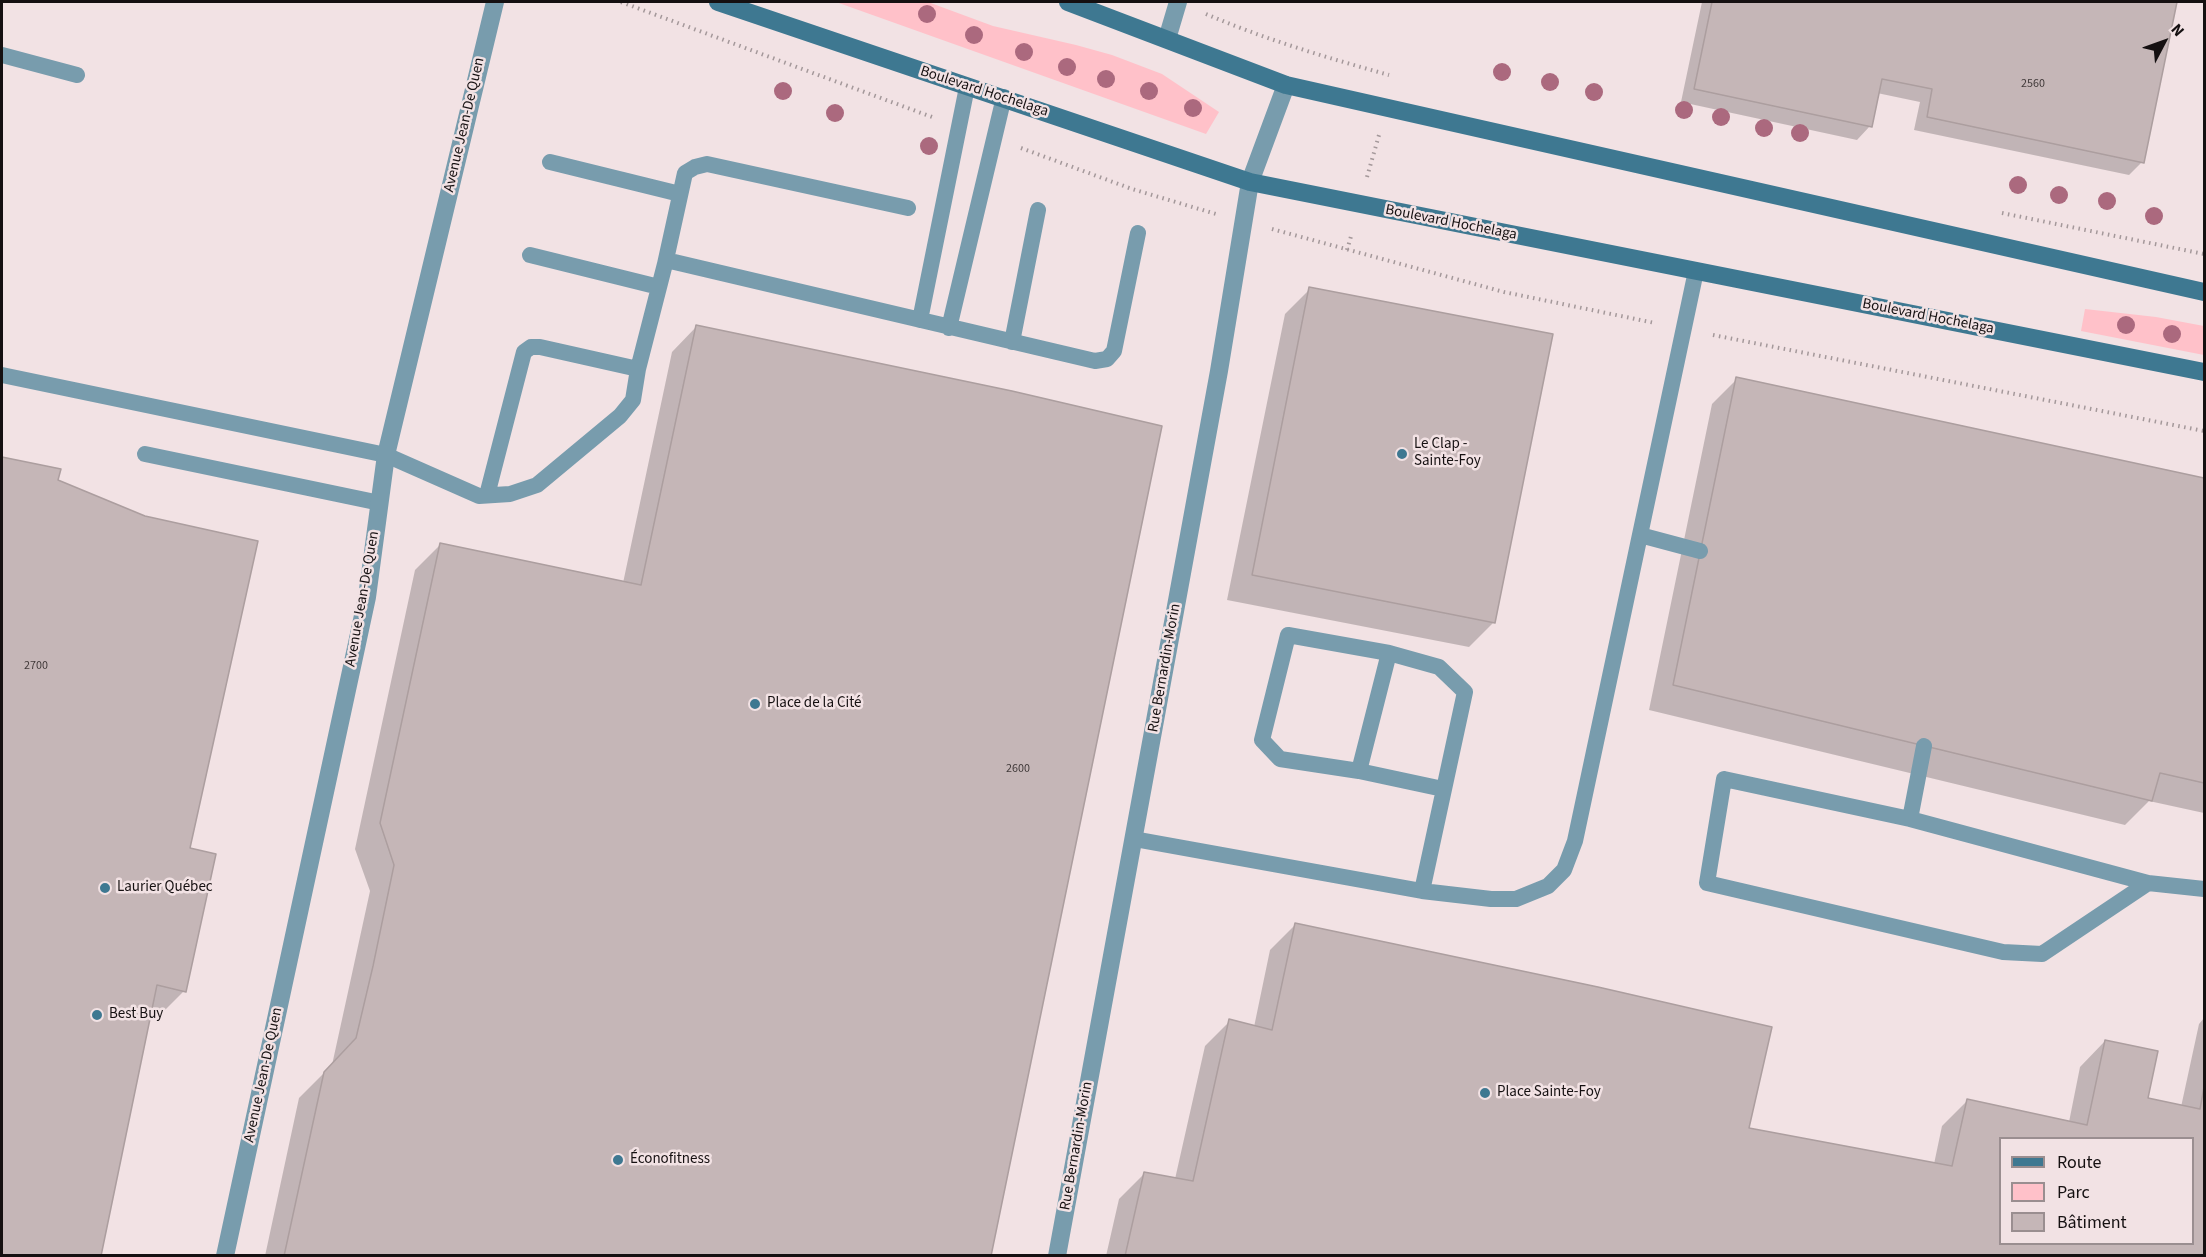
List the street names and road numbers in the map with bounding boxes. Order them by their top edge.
street label: Avenue Jean-De Quen [441,56,489,194]
street label: Boulevard Hochelaga [918,63,1050,121]
street label: Boulevard Hochelaga [1384,201,1518,245]
street label: Boulevard Hochelaga [1861,295,1995,339]
street label: Avenue Jean-De Quen [342,530,384,668]
street label: Rue Bernardin-Morin [1145,602,1185,734]
street label: Avenue Jean-De Quen [241,1006,287,1144]
street label: Rue Bernardin-Morin [1057,1080,1097,1212]

